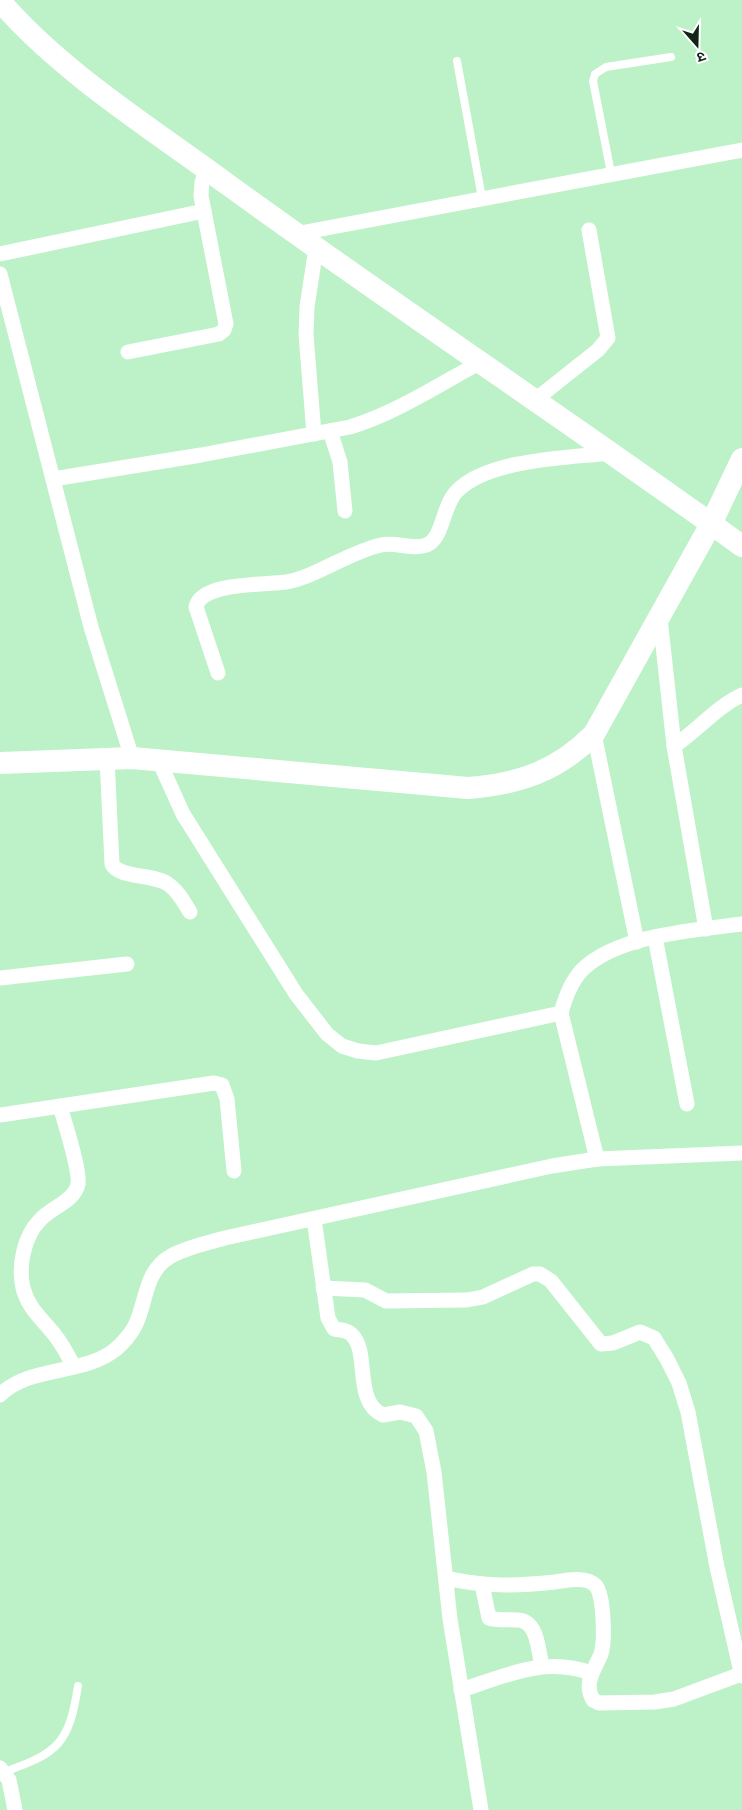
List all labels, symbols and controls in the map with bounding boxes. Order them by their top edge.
north arrow [672,20,722,70]
text: उ [694,47,708,67]

